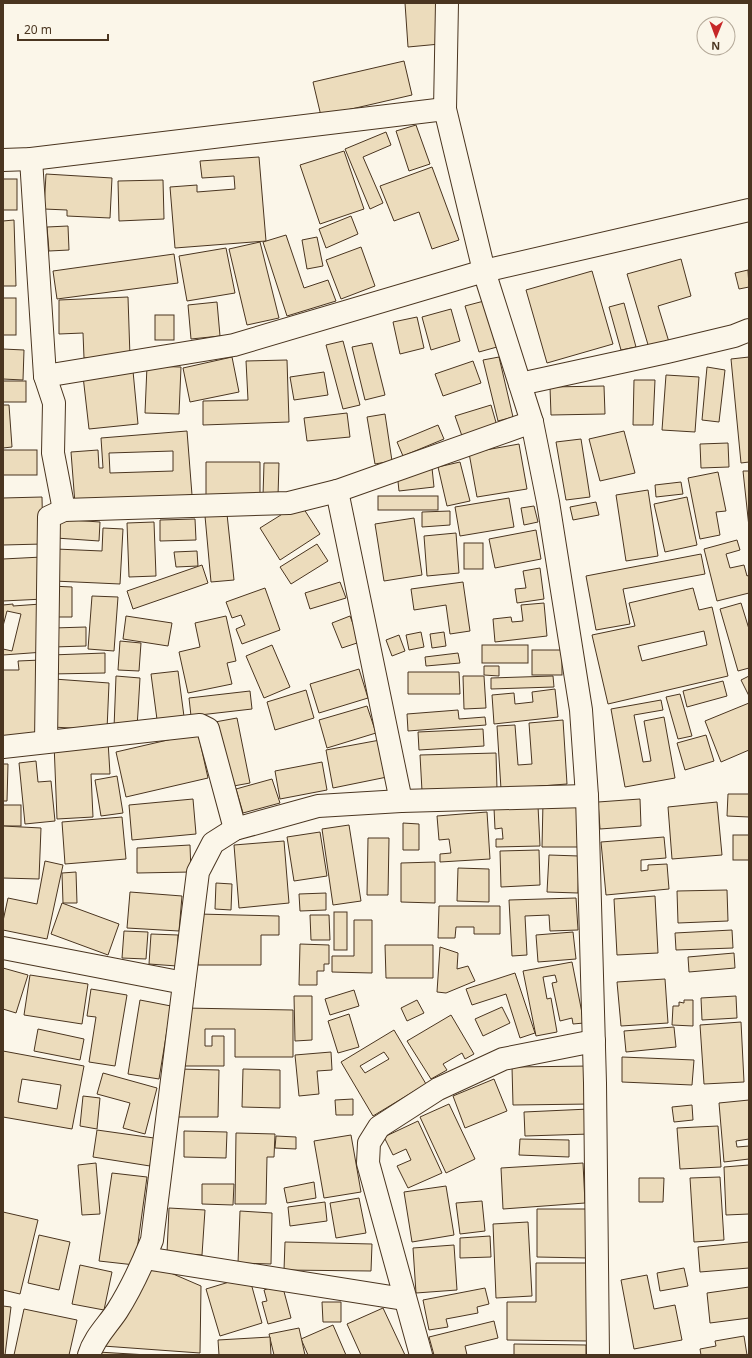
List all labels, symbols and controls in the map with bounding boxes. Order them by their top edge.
scale bar [18,16,108,42]
north arrow [696,16,736,56]
text: 20 m [24,21,52,38]
text: N [711,39,720,54]

